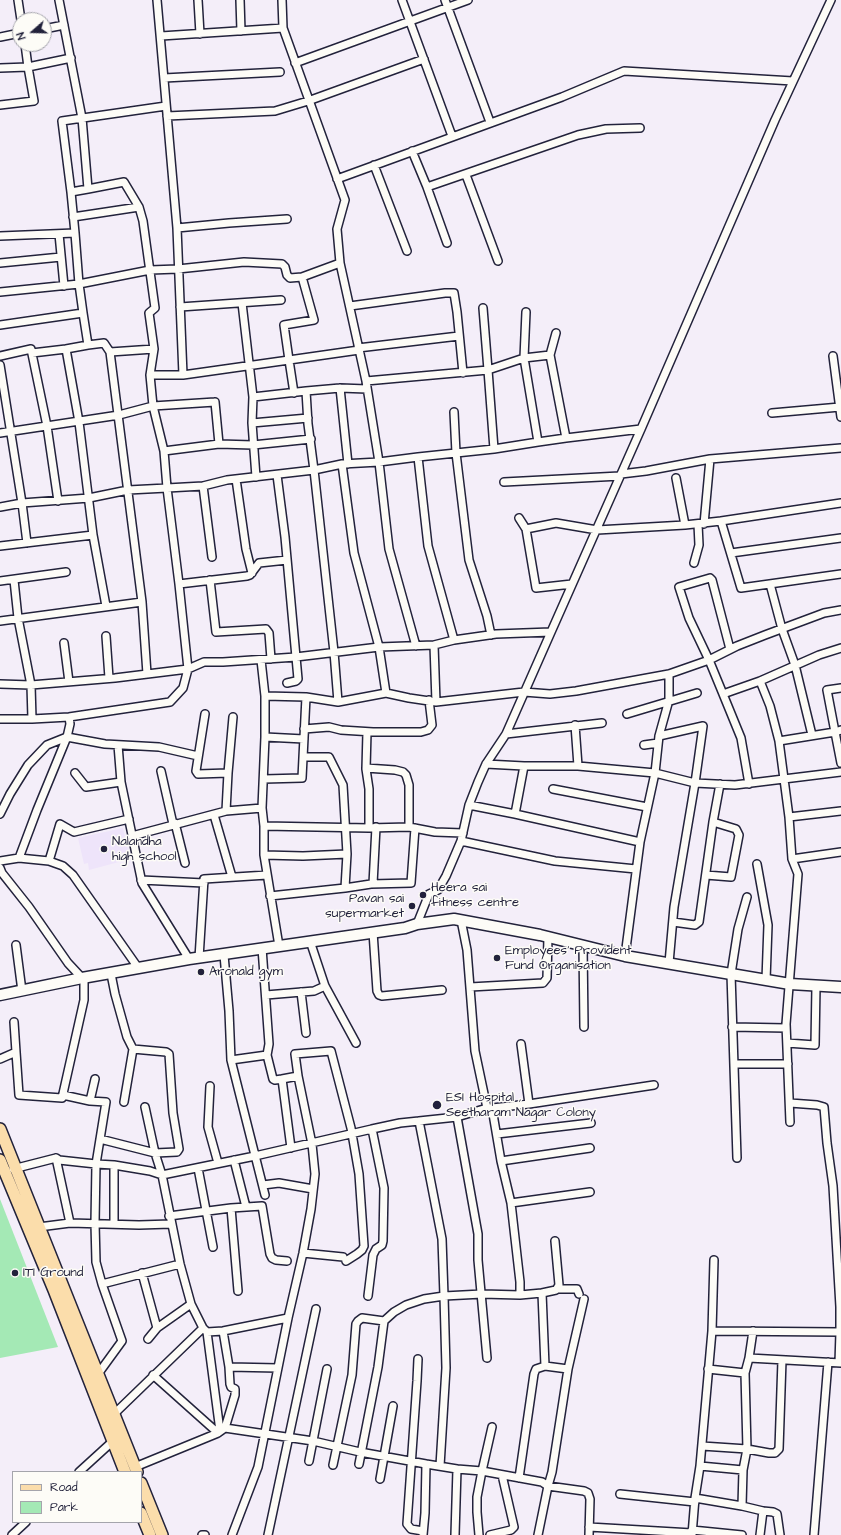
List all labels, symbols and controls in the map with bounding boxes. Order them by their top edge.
north arrow [12,12,52,52]
text: N [13,30,29,42]
place label: Nalandha high school [112,834,177,865]
marker: Nalandha high school [99,844,109,854]
place label: Heera sai fitness centre [431,880,519,911]
marker: Heera sai fitness centre [418,890,428,900]
place label: Pavan sai supermarket [325,891,404,922]
marker: Pavan sai supermarket [407,901,417,911]
place label: Employees' Provident Fund Organisation [505,943,631,974]
marker: Employees' Provident Fund Organisation [492,953,502,963]
place label: Aronald gym [209,964,283,980]
marker: Aronald gym [196,967,206,977]
place label: ESI Hospital , Seetharam Nagar Colony [446,1090,596,1121]
marker: ESI Hospital , Seetharam Nagar Colony [431,1099,443,1111]
place label: ITI Ground [23,1265,83,1281]
marker: ITI Ground [10,1268,20,1278]
legend [12,1471,142,1523]
text: Road [50,1479,78,1496]
text: Park [50,1499,78,1516]

